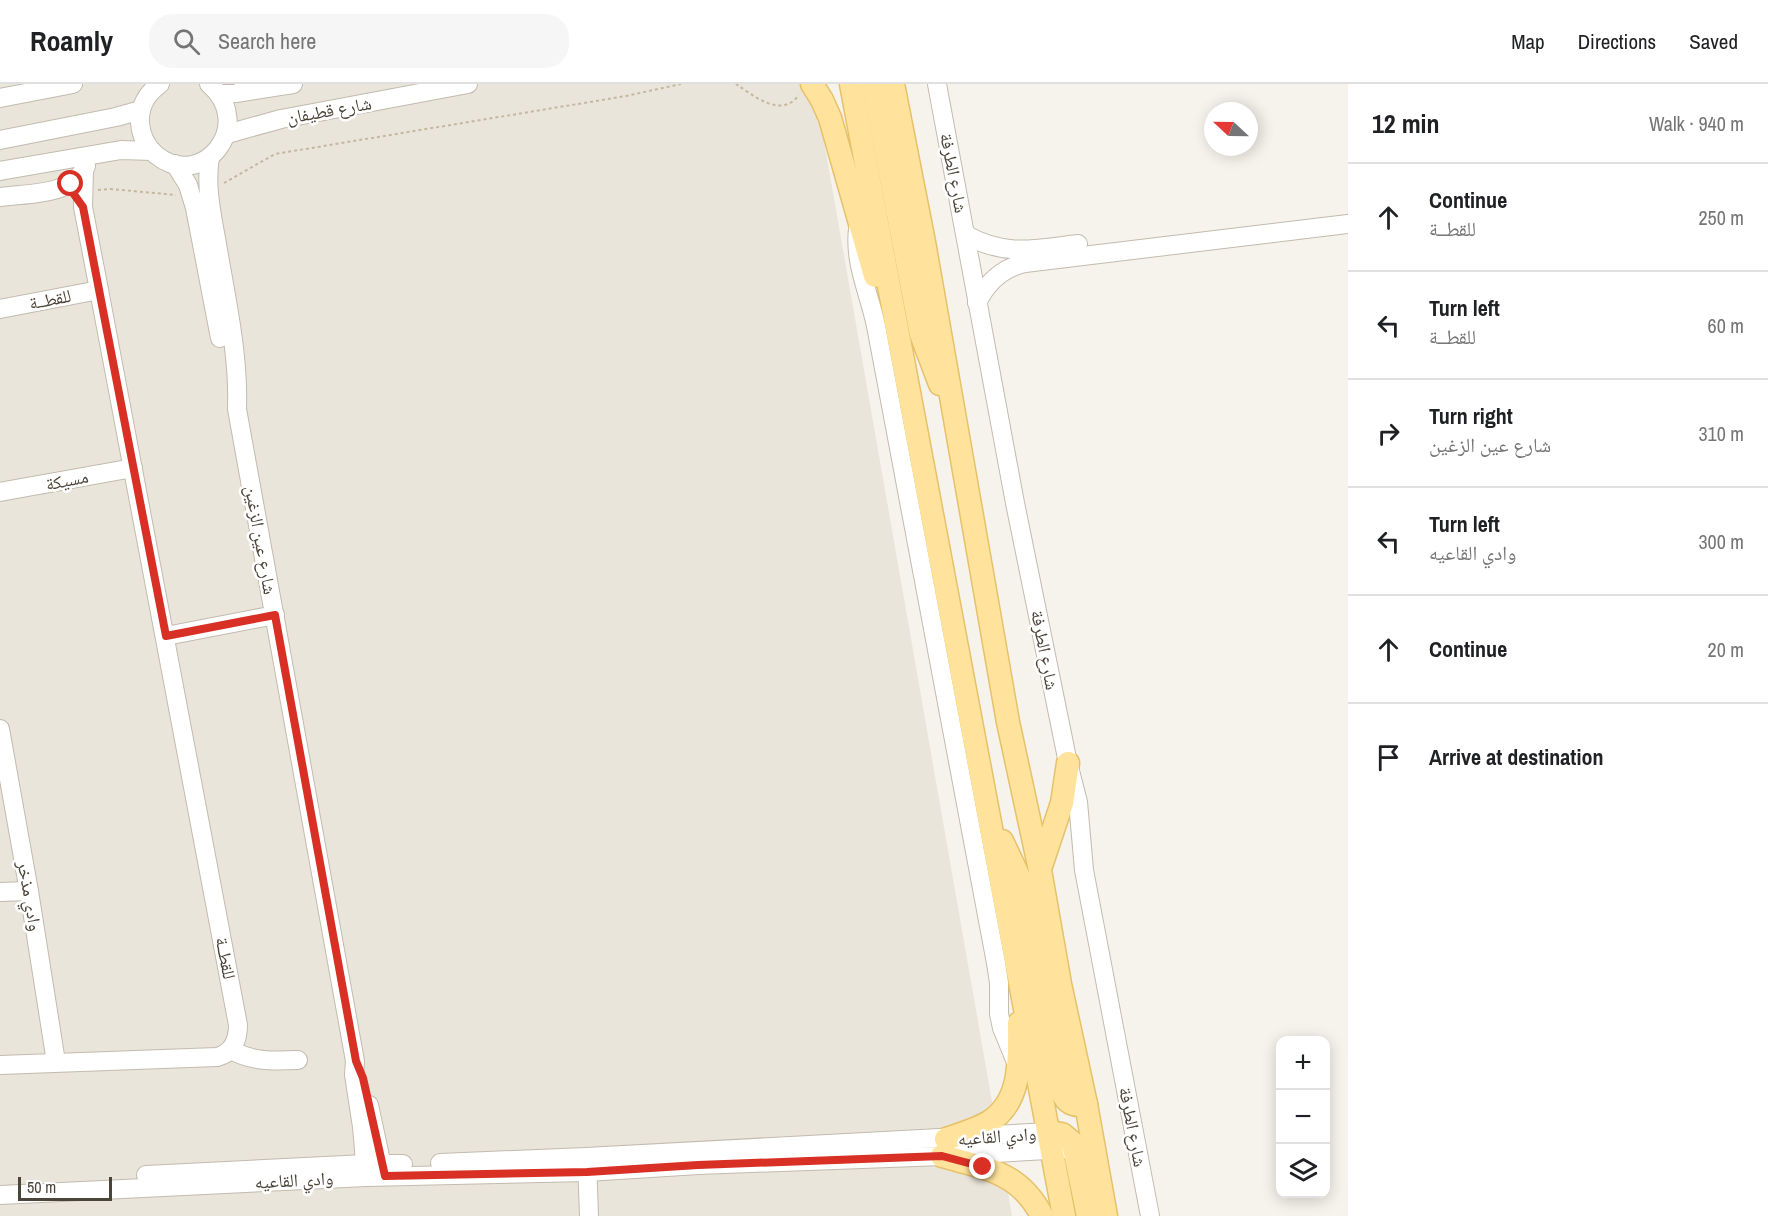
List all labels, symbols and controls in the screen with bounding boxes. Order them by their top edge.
search box [149,14,569,68]
text: Roamly [30,22,113,60]
icon: search [170,25,203,58]
text: Search here [218,26,316,56]
text: Map [1511,27,1545,56]
text: Directions [1578,27,1656,56]
text: Saved [1689,27,1738,56]
street label: شارع قطيفان [285,90,373,130]
north arrow [1204,102,1258,156]
text: 12 min [1372,106,1440,141]
text: Walk · 940 m [1649,110,1744,137]
street label: شارع الطرفة [934,131,974,215]
route start [57,170,83,196]
text: Continue [1429,185,1507,215]
icon: ahead [1372,201,1405,234]
text: 250 m [1698,204,1744,231]
text: للقطــة [1429,215,1476,242]
street label: للقطــة [27,283,73,315]
text: Turn left [1429,293,1500,323]
icon: left [1372,309,1405,342]
text: 60 m [1708,312,1744,339]
text: للقطــة [1429,323,1476,350]
text: Turn right [1429,401,1513,431]
icon: right [1372,417,1405,450]
text: 310 m [1698,420,1744,447]
text: شارع عين الزغين [1429,431,1551,458]
street label: مسيكة [43,464,91,496]
street label: شارع عين الزغين [239,484,283,596]
text: Turn left [1429,509,1500,539]
icon: left [1372,525,1405,558]
text: 300 m [1698,528,1744,555]
text: وادي القاعيه [1429,539,1516,566]
street label: شارع الطرفة [1025,608,1065,692]
icon: ahead [1372,633,1405,666]
text: Continue [1429,634,1507,664]
text: 20 m [1708,636,1744,663]
icon: arrive [1372,741,1405,774]
text: Arrive at destination [1429,742,1603,772]
street label: وادي مذخر [9,858,48,934]
street label: للقطــة [210,935,242,981]
map controls [1276,1036,1330,1198]
button: + [1276,1036,1330,1090]
street label: شارع الطرفة [1113,1085,1153,1169]
button: − [1276,1090,1330,1144]
street label: وادي القاعيه [957,1121,1037,1154]
button: layers [1276,1144,1330,1198]
route end [969,1153,995,1179]
street label: وادي القاعيه [254,1165,334,1197]
scale bar [18,1174,112,1202]
text: 50 m [27,1176,56,1198]

